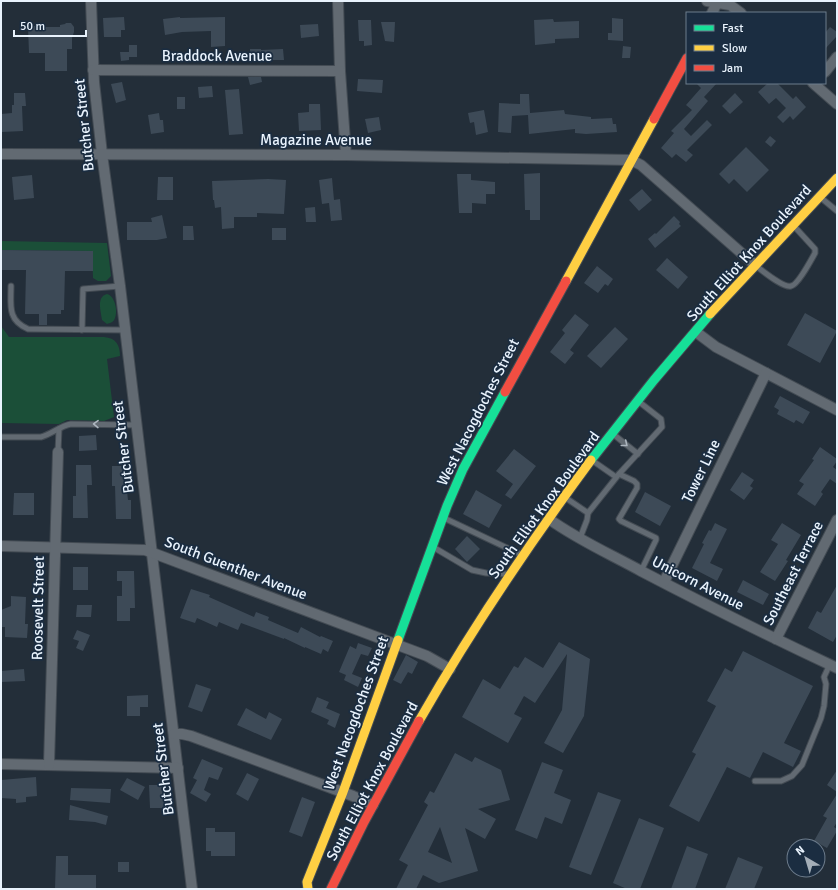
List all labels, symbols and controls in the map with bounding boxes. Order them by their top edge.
scale bar [14,12,86,38]
legend [686,12,826,84]
text: 50 m [20,19,45,34]
text: Fast [722,21,743,36]
text: Slow [722,41,747,56]
street label: Braddock Avenue [162,47,272,65]
text: Jam [722,61,743,76]
street label: Butcher Street [70,78,98,172]
street label: Magazine Avenue [260,131,372,149]
street label: South Elliot Knox Boulevard [683,181,815,325]
street label: West Nacogdoches Street [433,335,523,489]
street label: Butcher Street [108,400,138,494]
one-way arrow [93,420,99,428]
street label: South Elliot Knox Boulevard [485,428,604,582]
street label: Tower Line [678,436,724,506]
one-way arrow [620,440,627,447]
street label: Southeast Terrace [759,518,827,628]
street label: South Guenther Avenue [162,532,310,604]
street label: Unicorn Avenue [649,552,747,614]
street label: Roosevelt Street [28,556,48,660]
street label: West Nacogdoches Street [320,633,392,793]
street label: South Elliot Knox Boulevard [322,698,422,864]
street label: Butcher Street [148,722,178,816]
north arrow [786,838,826,878]
text: N [793,843,807,858]

